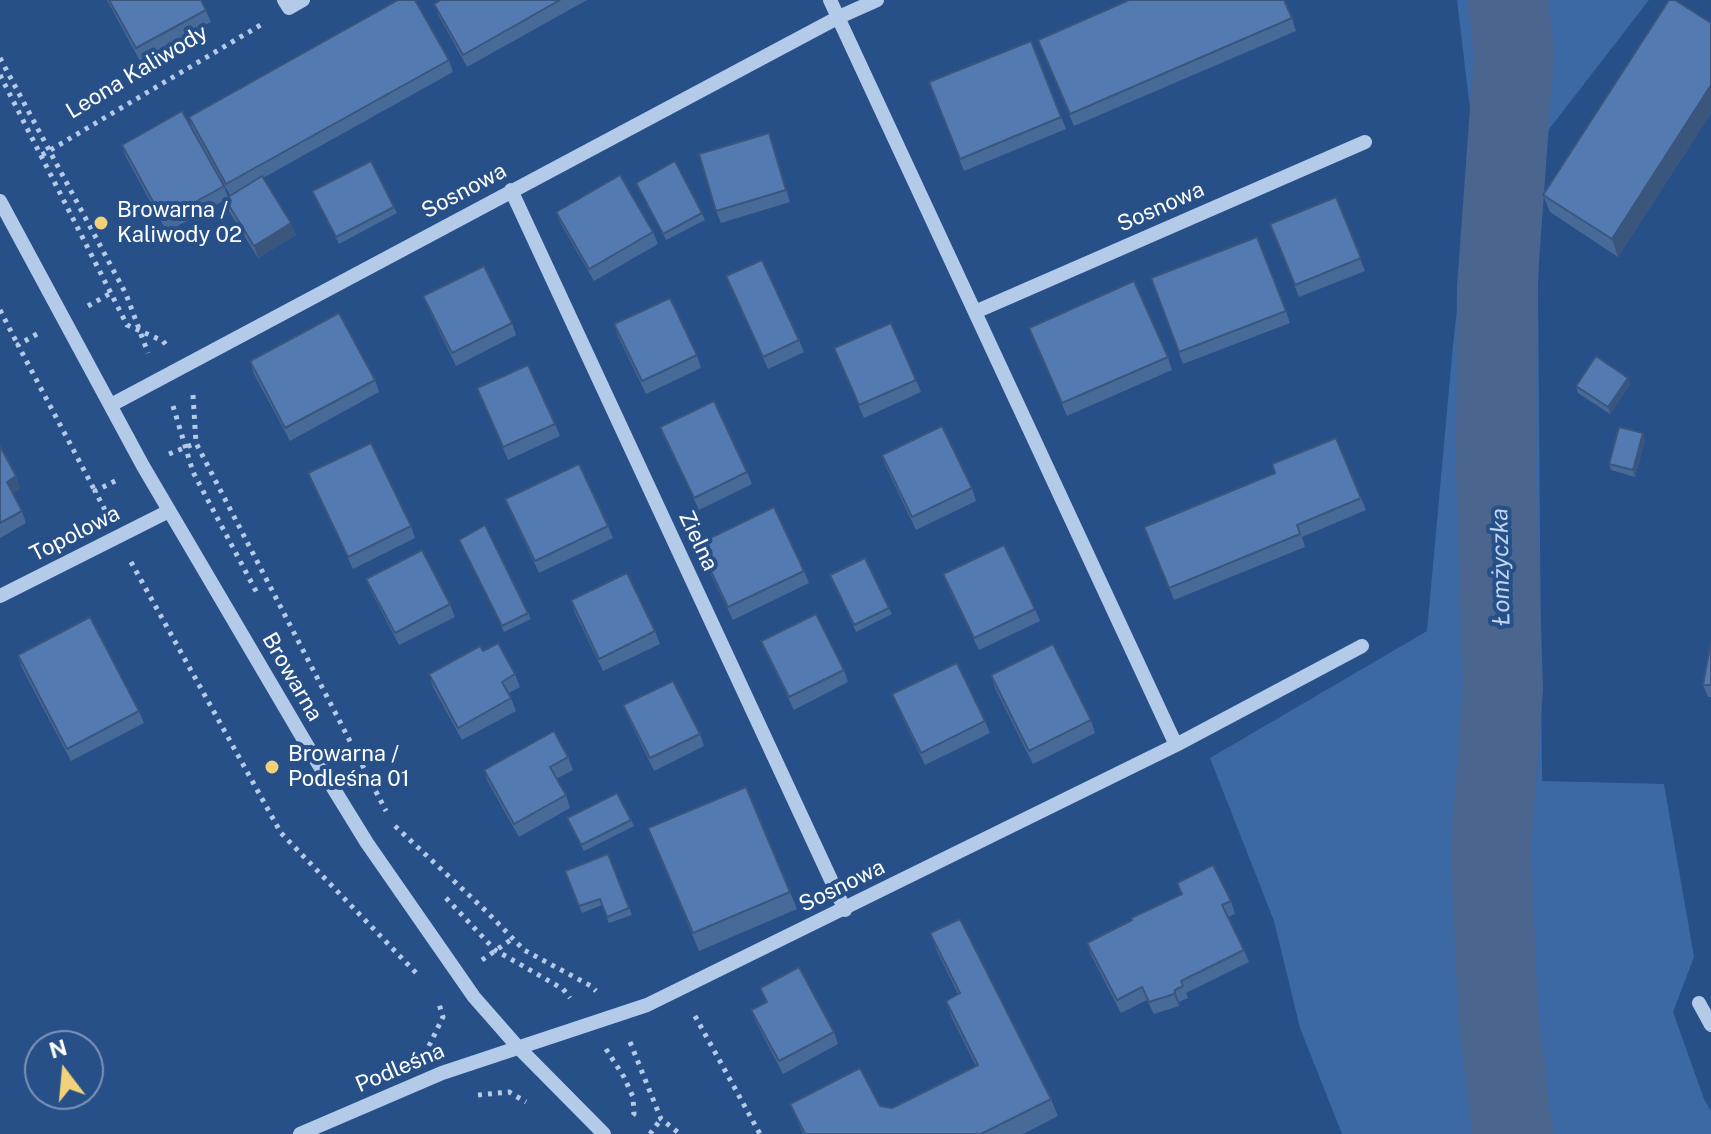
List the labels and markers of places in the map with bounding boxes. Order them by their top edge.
place label: Browarna / Kaliwody 02 [117,197,242,248]
marker: Browarna / Kaliwody 02 [92,214,110,232]
place label: Browarna / Podleśna 01 [288,741,410,792]
marker: Browarna / Podleśna 01 [263,758,281,776]

